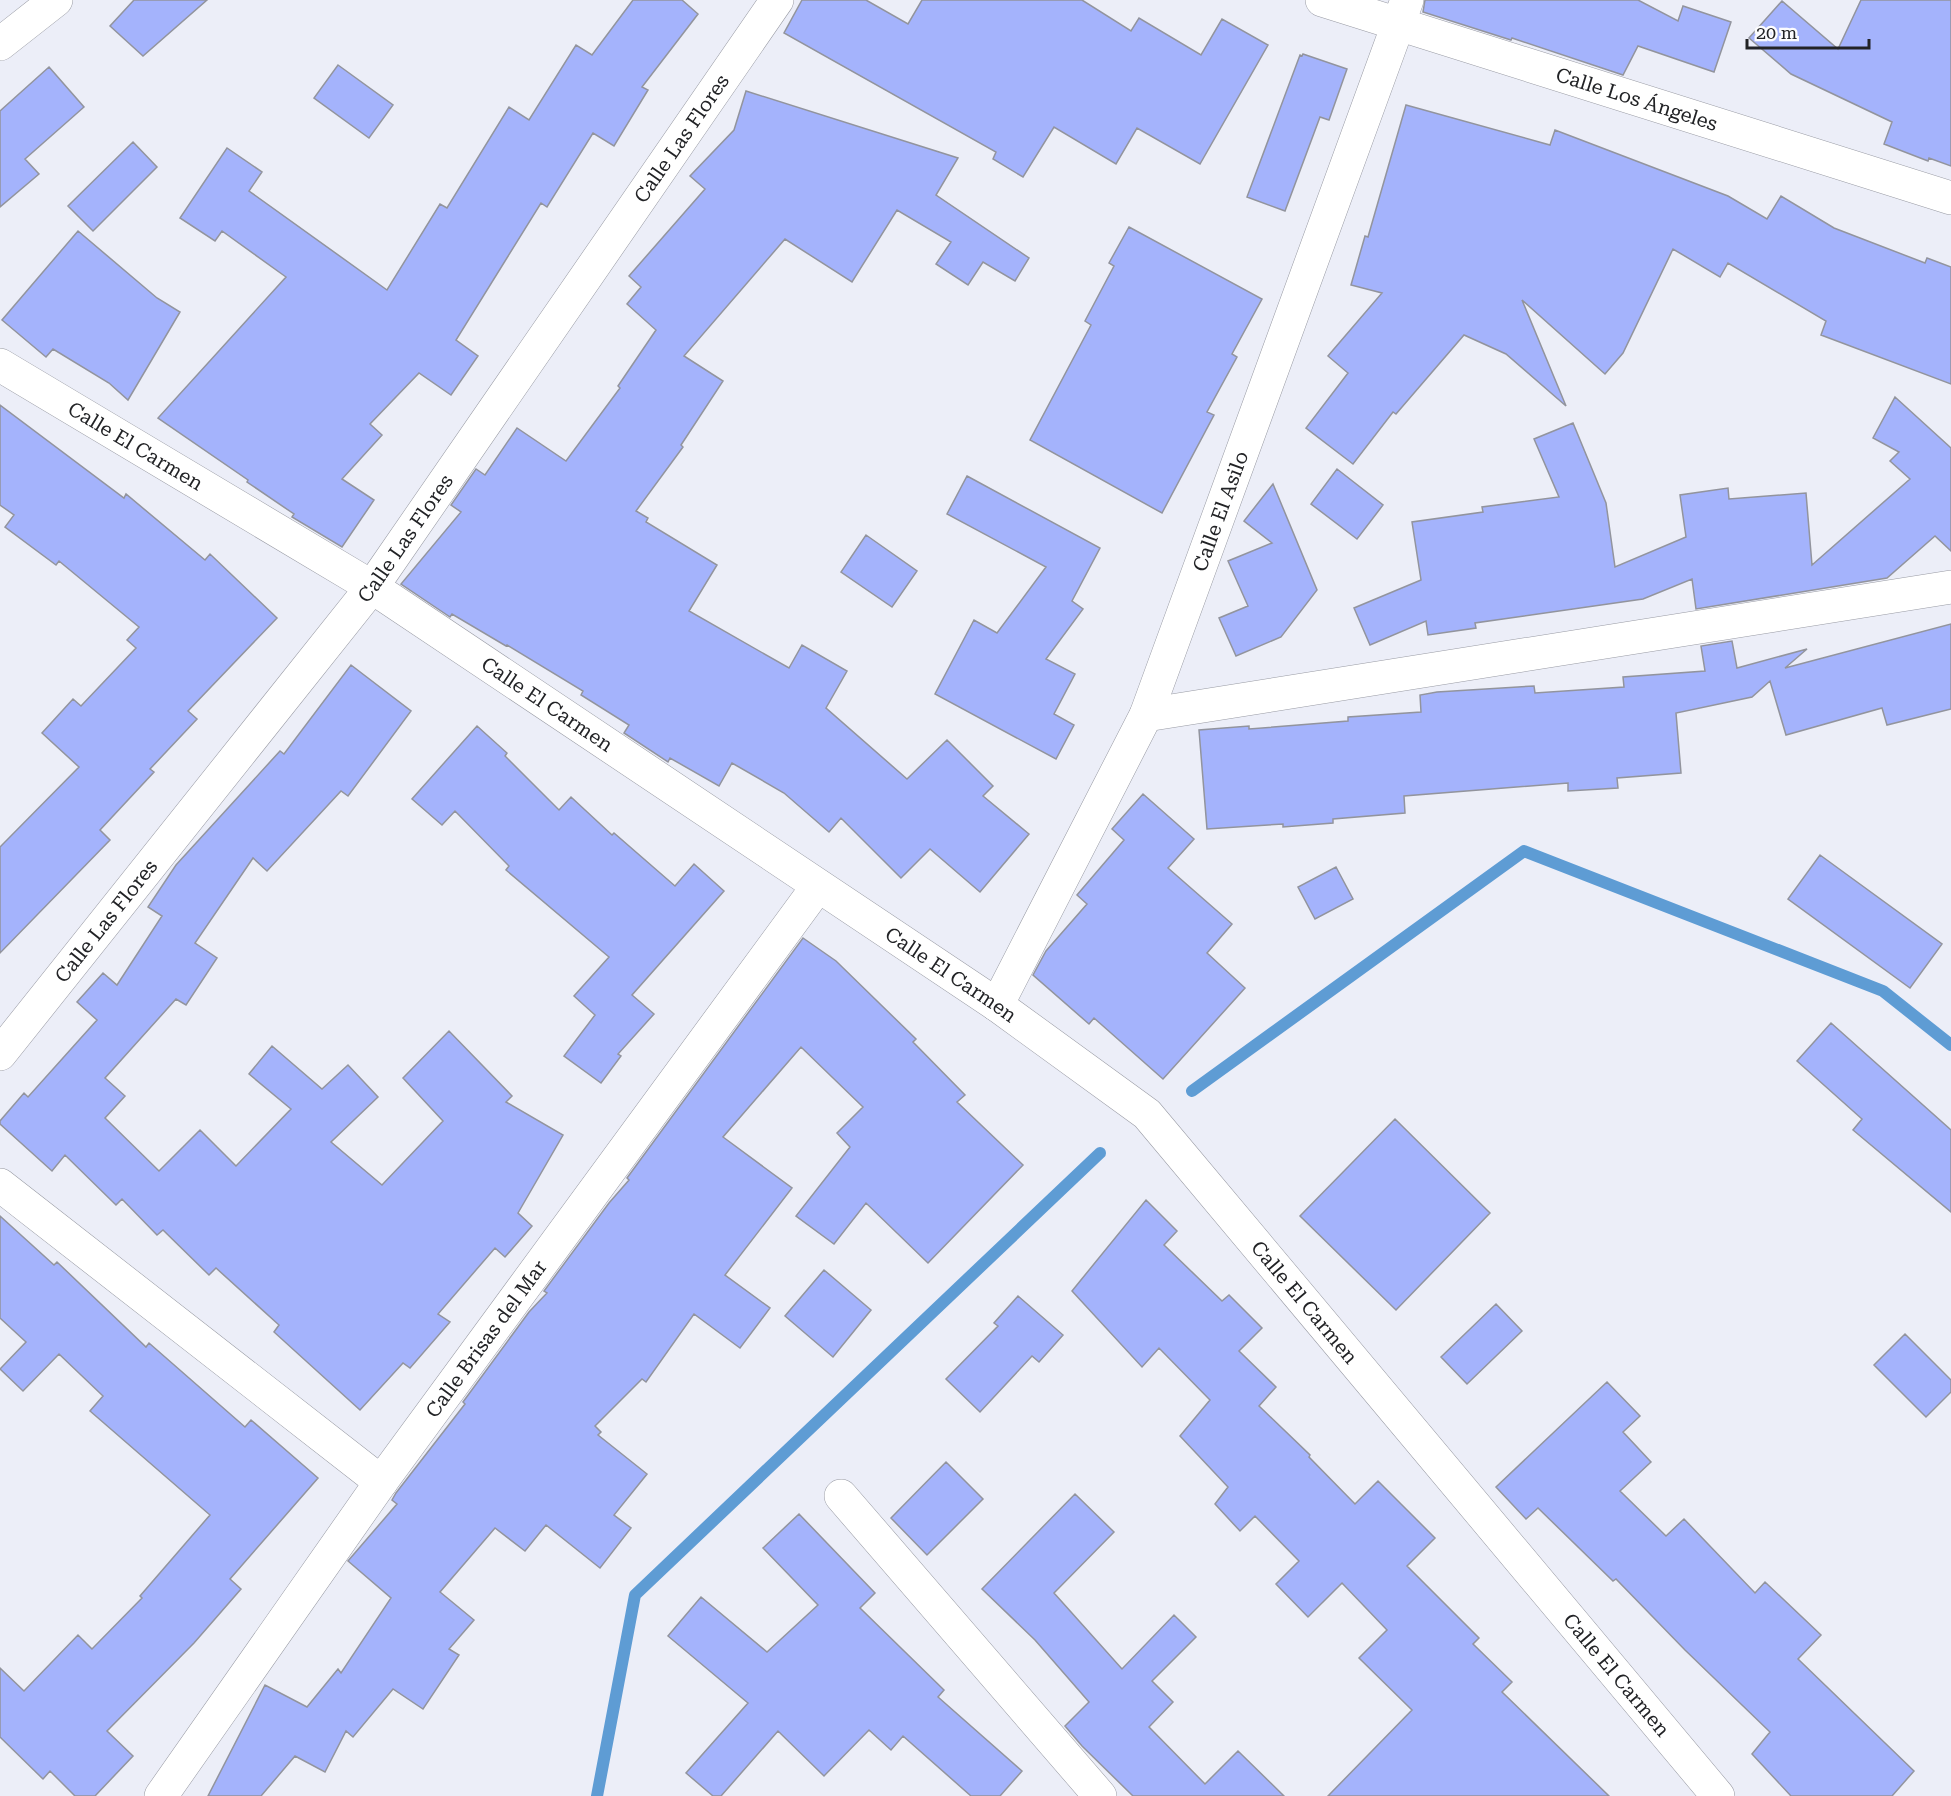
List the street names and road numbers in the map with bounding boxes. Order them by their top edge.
street label: Calle Los Ángeles [1553,62,1721,136]
street label: Calle Las Flores [629,70,734,207]
street label: Calle El Carmen [64,396,208,496]
street label: Calle El Asilo [1187,448,1253,575]
street label: Calle Las Flores [352,470,458,607]
street label: Calle El Carmen [477,652,618,757]
street label: Calle Las Flores [50,855,162,987]
street label: Calle El Carmen [881,922,1022,1027]
street label: Calle El Carmen [1246,1236,1363,1369]
street label: Calle Brisas del Mar [420,1255,552,1422]
street label: Calle El Carmen [1558,1608,1675,1741]

